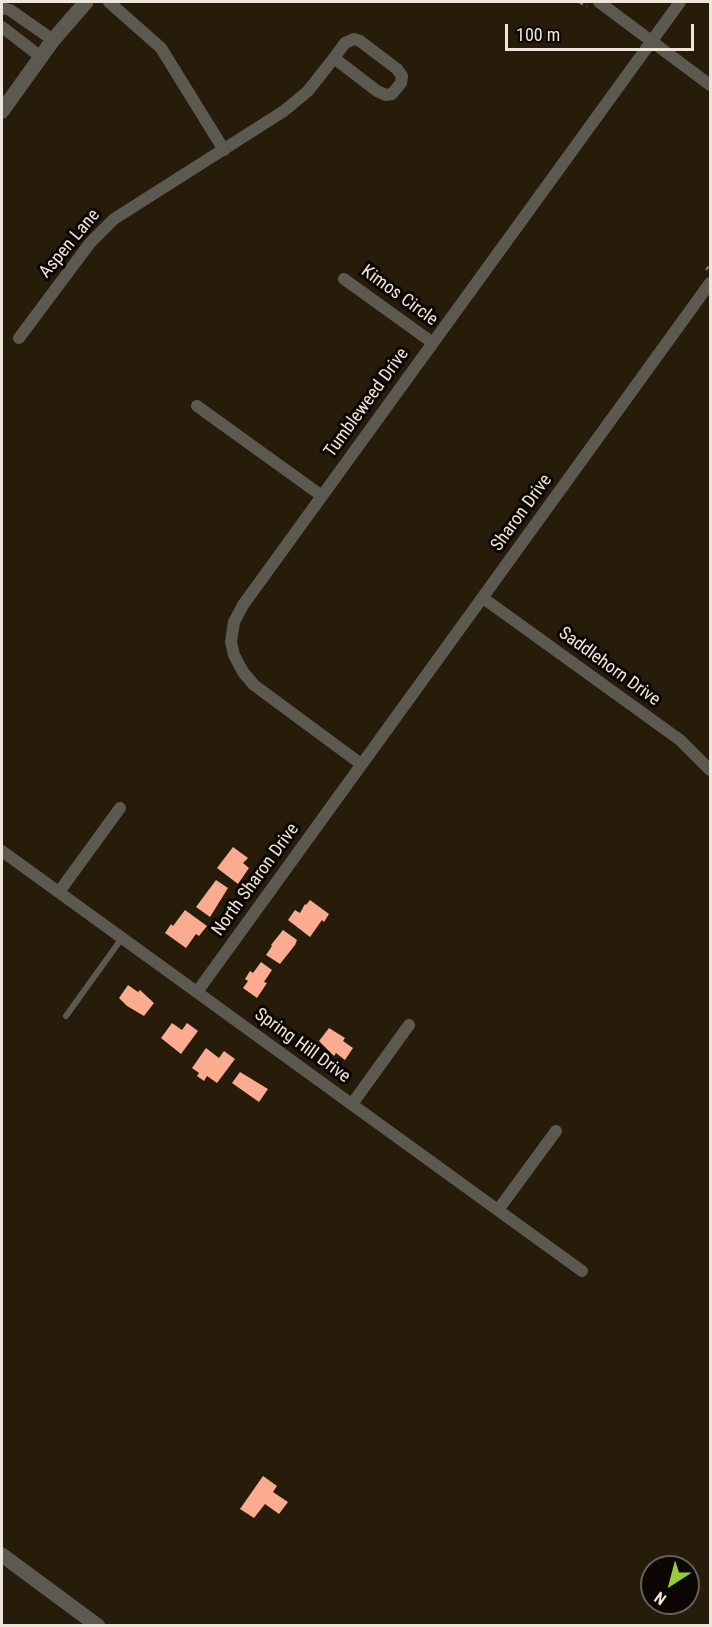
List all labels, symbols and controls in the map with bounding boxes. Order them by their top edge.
scale bar [508,12,697,50]
text: 100 m [516,24,560,45]
street label: Aspen Lane [35,205,105,283]
street label: Kimos Circle [356,261,442,331]
street label: Tumbleweed Drive [320,344,414,462]
street label: Sharon Drive [487,470,557,556]
street label: Saddlehorn Drive [554,623,664,711]
street label: North Sharon Drive [208,819,304,941]
street label: Spring Hill Drive [250,1004,354,1088]
north arrow [640,1555,700,1615]
text: N [651,1588,670,1609]

